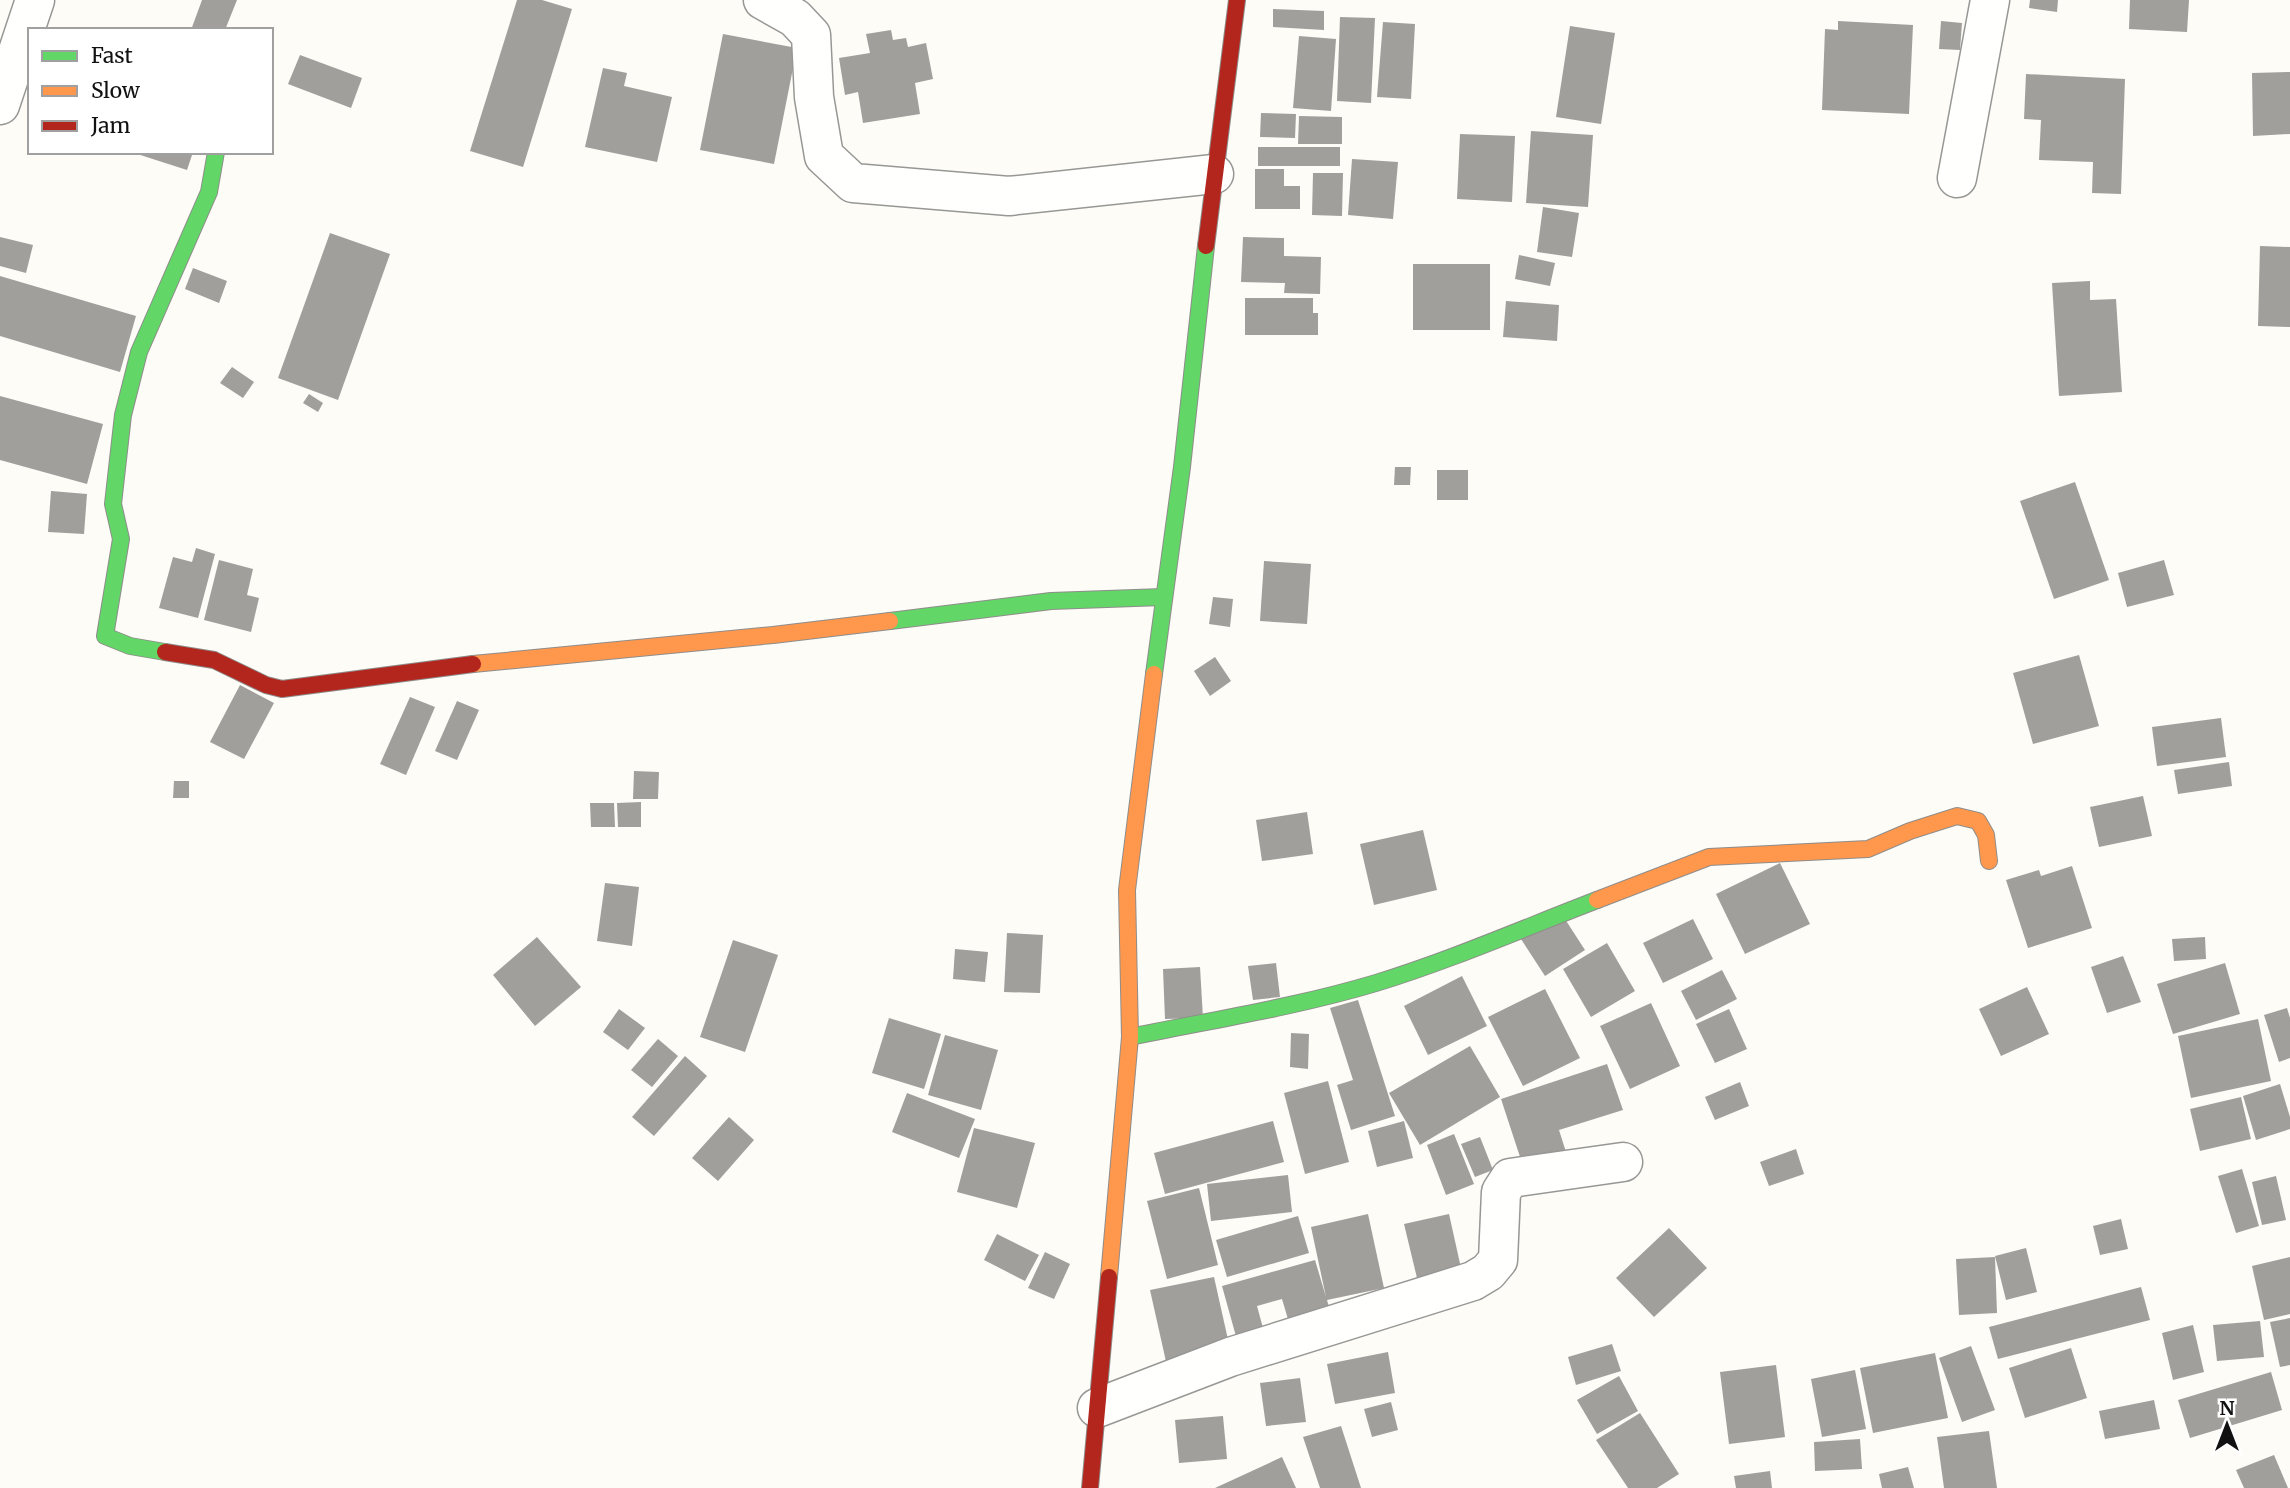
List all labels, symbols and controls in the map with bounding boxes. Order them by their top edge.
legend [28,28,273,154]
text: Fast [91,42,133,69]
text: Slow [91,77,140,104]
text: Jam [90,112,130,139]
north arrow [2192,1390,2262,1460]
text: N [2219,1396,2235,1420]

